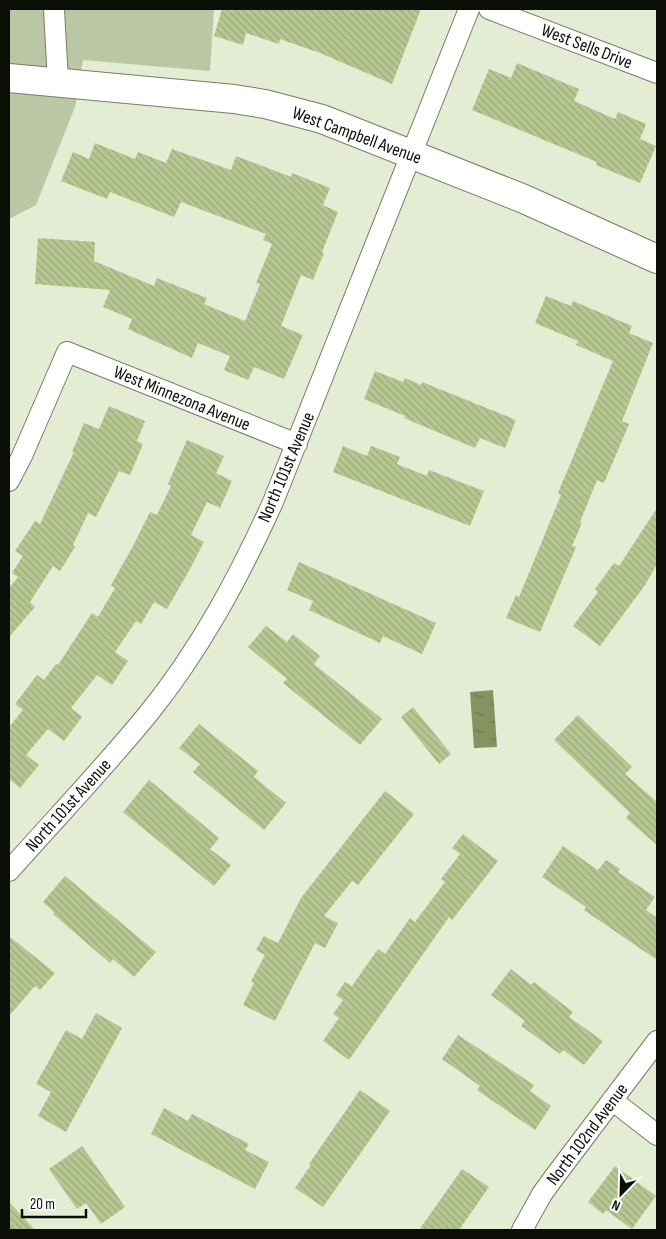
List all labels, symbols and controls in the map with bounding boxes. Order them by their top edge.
street label: West Sells Drive [538,19,635,73]
street label: West Campbell Avenue [289,102,424,169]
street label: West Minnezona Avenue [110,362,253,435]
street label: North 101st Avenue [254,409,319,525]
street label: North 101st Avenue [21,755,116,856]
street label: North 102nd Avenue [542,1079,632,1189]
north arrow [596,1169,646,1219]
scale bar [22,1186,86,1218]
text: 20 m [30,1195,55,1214]
text: N [609,1196,623,1215]

